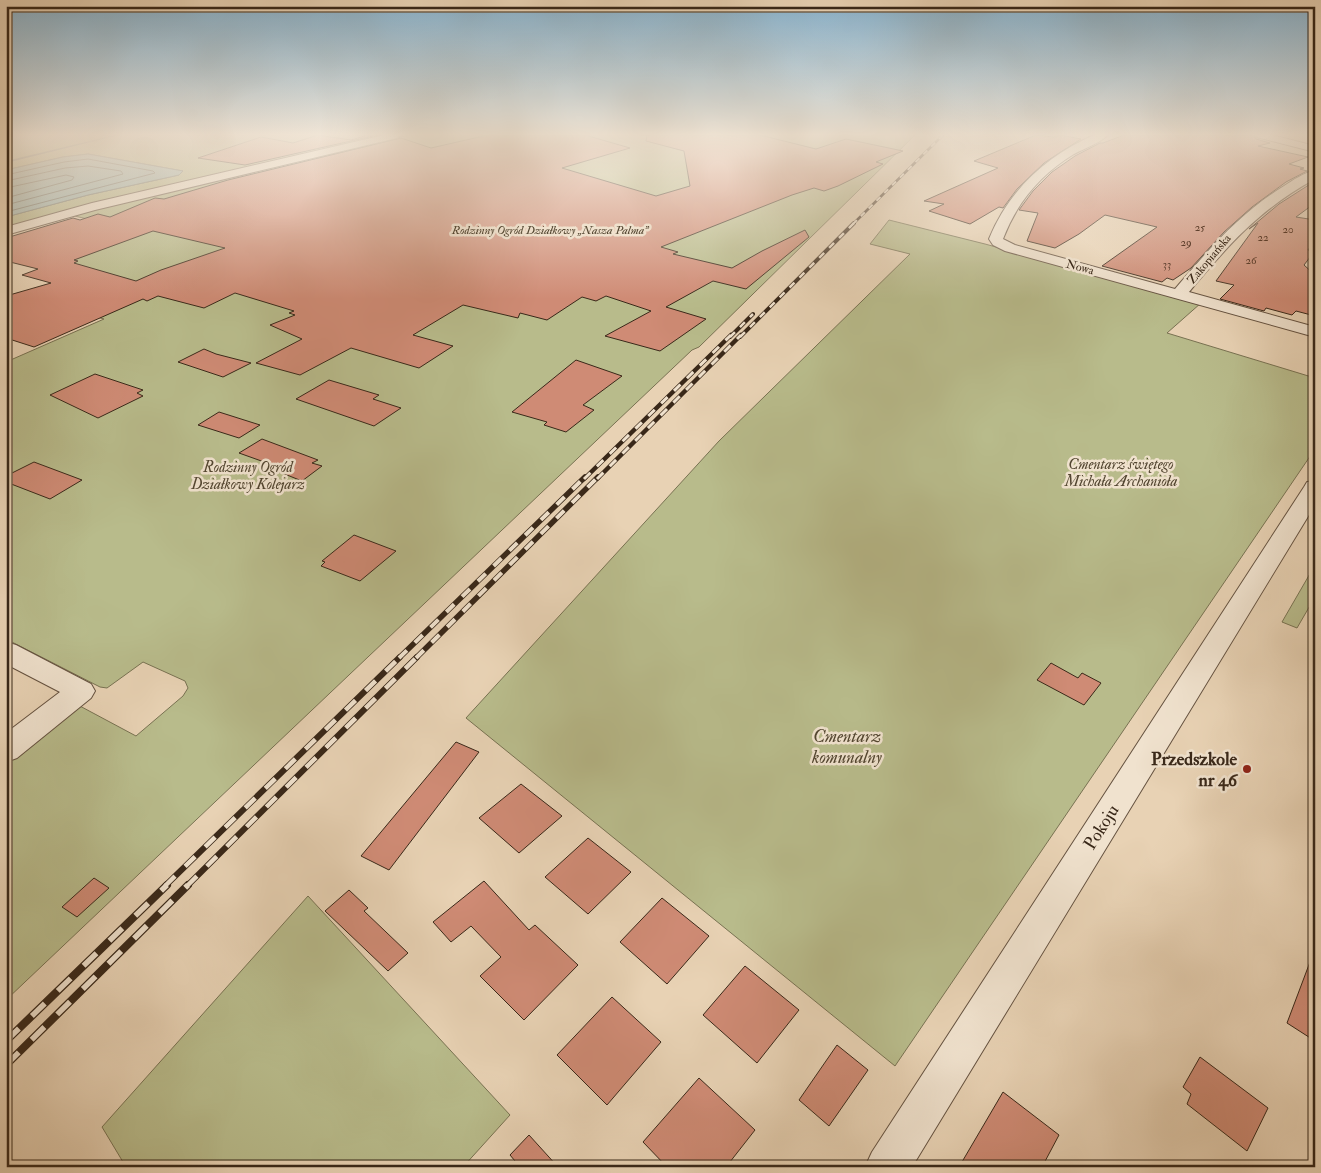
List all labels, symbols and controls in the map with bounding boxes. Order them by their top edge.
house number: 25 [1195,221,1205,234]
park label: Rodzinny Ogród Działkowy „Nasza Palma” [451,223,650,238]
house number: 20 [1282,223,1294,236]
street label: Zakopiańska [1184,231,1235,287]
house number: 22 [1257,231,1269,244]
house number: 29 [1180,236,1192,249]
house number: 26 [1245,254,1258,267]
street label: Nowa [1064,257,1097,279]
house number: 33 [1163,258,1171,271]
park label: Cmentarz świętego Michała Archanioła [1064,455,1177,491]
park label: Rodzinny Ogród Działkowy Kolejarz [190,458,305,494]
park label: Cmentarz komunalny [811,725,883,769]
place label: Przedszkole nr 46 [1151,748,1239,792]
marker: Przedszkole nr 46 [1241,763,1253,775]
street label: Pokoju [1079,800,1124,854]

